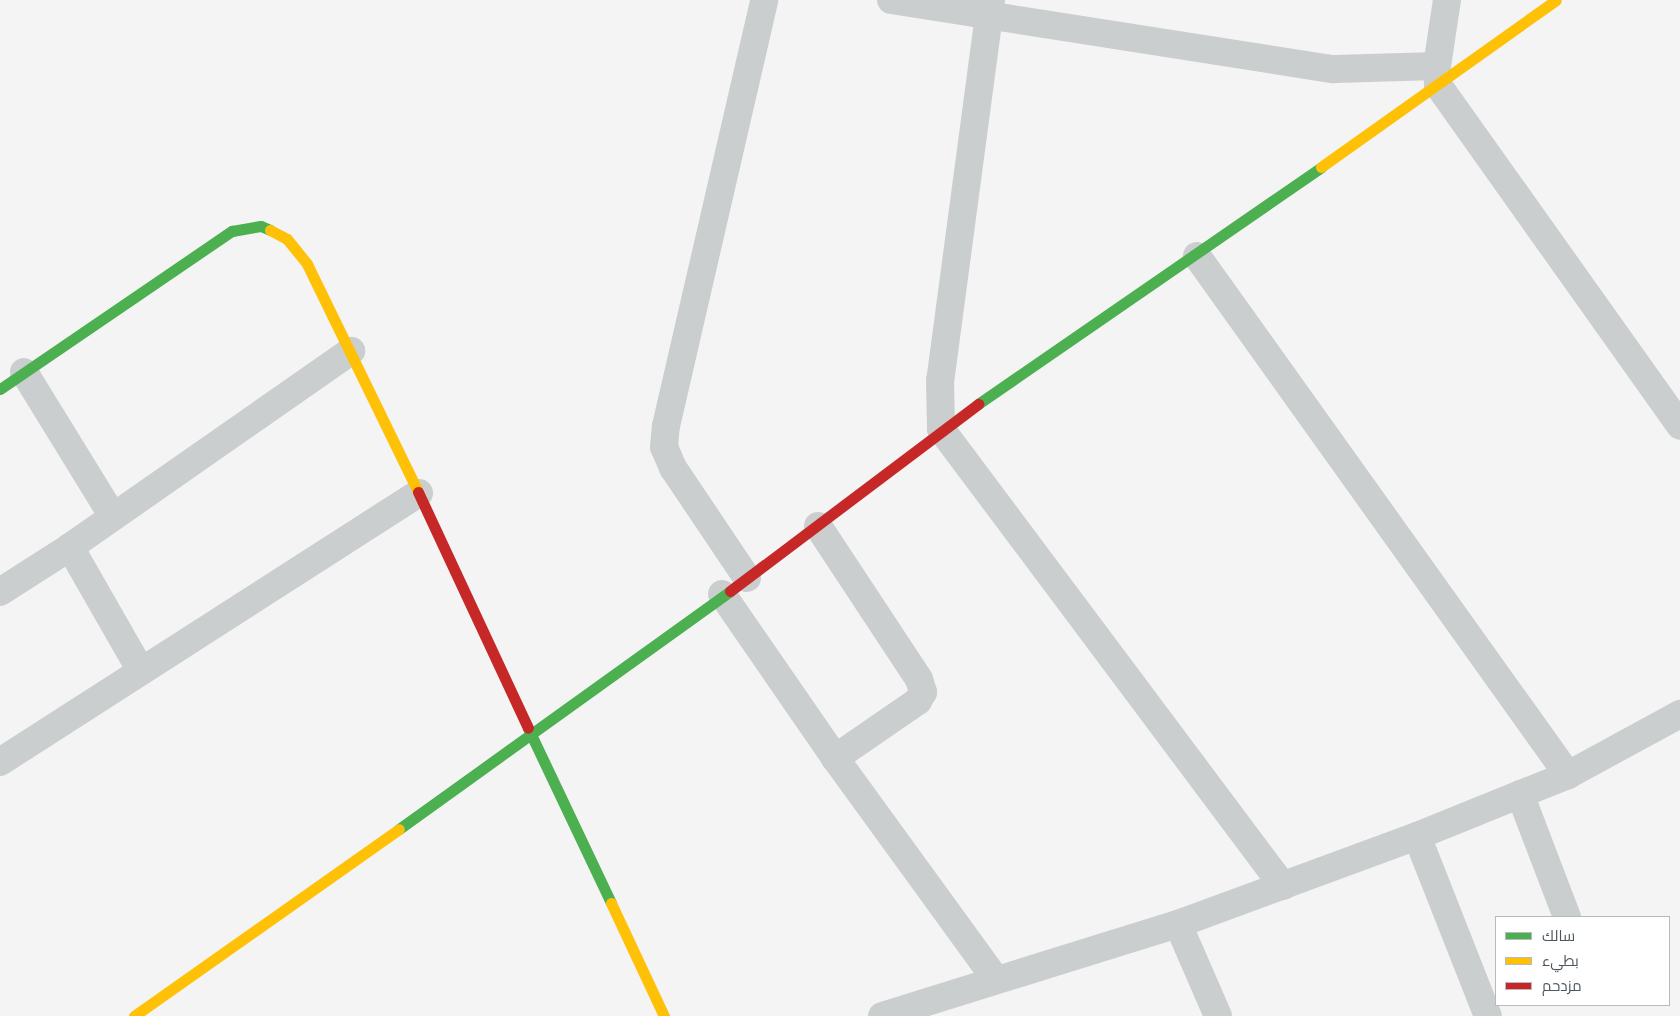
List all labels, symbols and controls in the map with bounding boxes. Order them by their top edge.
legend [1495,916,1670,1006]
text: سالك [1542,926,1575,945]
text: بطيء [1542,951,1579,970]
text: مزدحم [1542,976,1582,995]

